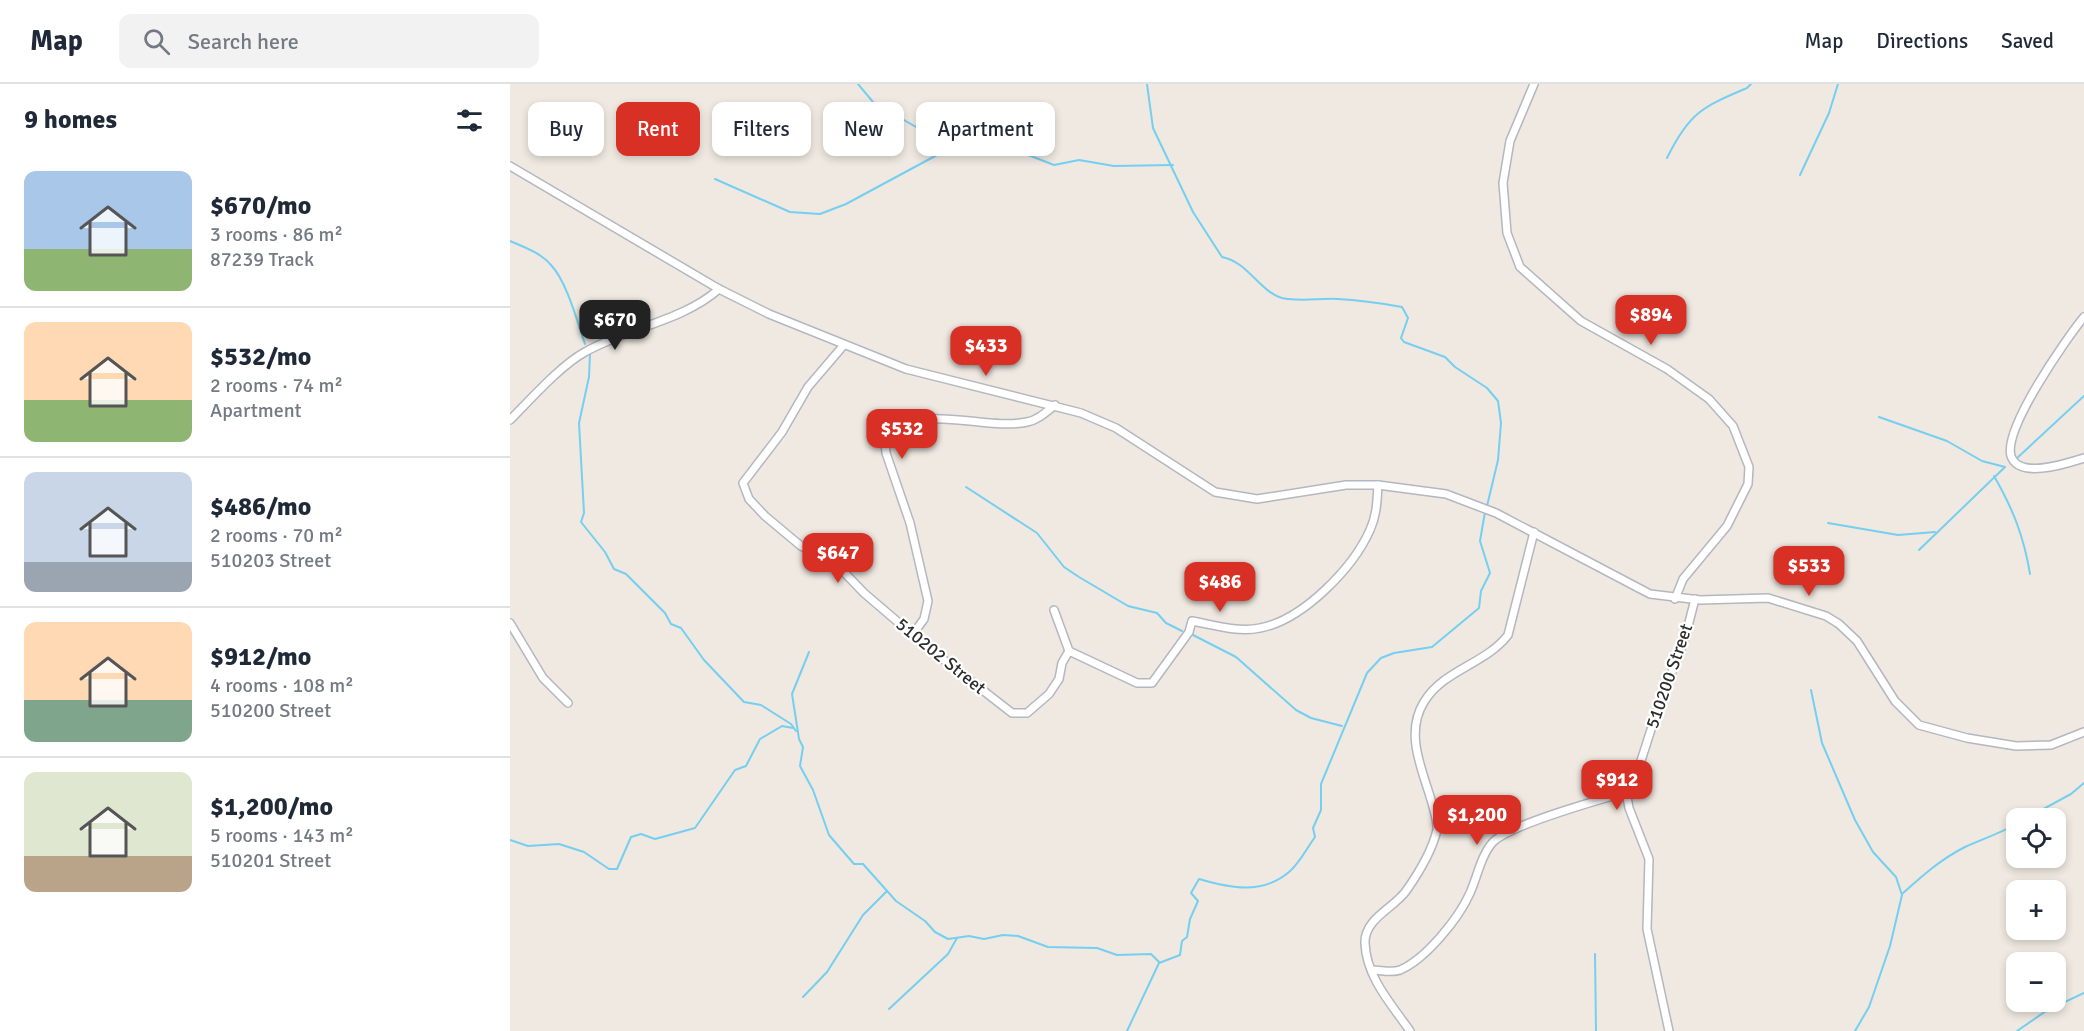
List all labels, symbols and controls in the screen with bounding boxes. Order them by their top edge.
search box [119,14,539,68]
text: Map [30,24,83,58]
icon: search [140,25,173,58]
text: Search here [188,28,299,55]
text: Map [1805,28,1843,54]
text: Directions [1876,28,1968,54]
text: Saved [2001,28,2054,54]
chip: Buy [528,102,604,156]
chip: Rent [616,102,700,156]
chip: Filters [712,102,811,156]
chip: New [823,102,904,156]
chip: Apartment [916,102,1055,156]
text: 9 homes [24,104,117,136]
icon: filters [453,104,486,137]
text: $670/mo [210,190,311,222]
icon: home [72,195,144,267]
text: 3 rooms · 86 m² [210,222,343,247]
text: 87239 Track [210,247,314,272]
pin: $894 [1615,295,1687,346]
pin: $670 [579,300,651,351]
text: $894 [1629,302,1673,327]
text: $670 [593,307,637,332]
pin: $433 [950,326,1022,377]
text: $433 [964,333,1008,358]
text: $532/mo [210,341,311,373]
icon: home [72,346,144,418]
text: 2 rooms · 74 m² [210,373,343,398]
text: Apartment [210,398,302,423]
pin: $532 [866,409,938,460]
text: $532 [880,416,924,441]
text: $486/mo [210,491,311,523]
icon: home [72,496,144,568]
text: 2 rooms · 70 m² [210,523,343,548]
pin: $647 [802,533,874,584]
text: $647 [816,540,860,565]
pin: $533 [1773,546,1845,597]
text: 510203 Street [210,548,331,573]
text: $533 [1787,553,1831,578]
pin: $486 [1184,562,1256,613]
text: $486 [1198,569,1242,594]
street label: 510202 Street [892,613,990,699]
street label: 510200 Street [1641,621,1697,731]
text: $912/mo [210,641,311,673]
icon: home [72,646,144,718]
text: 4 rooms · 108 m² [210,673,354,698]
text: 510200 Street [210,698,331,723]
pin: $912 [1581,760,1653,811]
text: $912 [1595,767,1639,792]
text: $1,200/mo [210,791,333,823]
pin: $1,200 [1428,795,1526,846]
icon: home [72,796,144,868]
text: $1,200 [1447,802,1507,827]
map controls [2006,808,2066,1012]
button: locate [2006,808,2066,868]
text: 5 rooms · 143 m² [210,823,354,848]
text: 510201 Street [210,848,331,873]
button: + [2006,880,2066,940]
button: − [2006,952,2066,1012]

